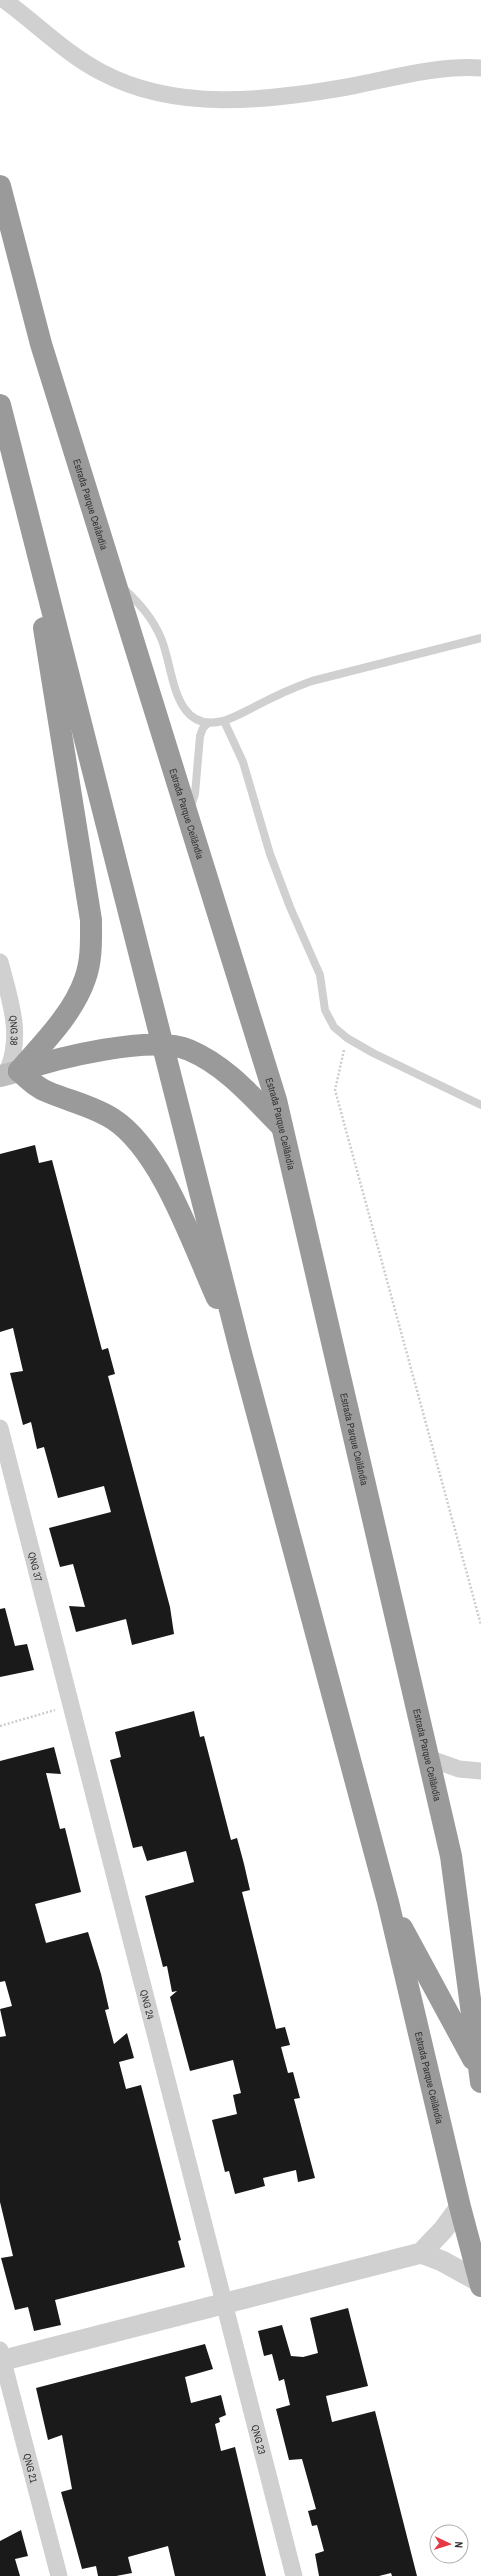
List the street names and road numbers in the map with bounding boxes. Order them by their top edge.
street label: Estrada Parque Ceilândia [71,457,111,552]
street label: Estrada Parque Ceilândia [167,767,207,861]
street label: QNG 38 [7,1014,21,1046]
street label: Estrada Parque Ceilândia [263,1076,299,1171]
street label: Estrada Parque Ceilândia [338,1392,372,1487]
street label: QNG 37 [25,1550,46,1583]
street label: Estrada Parque Ceilândia [411,1707,445,1803]
street label: QNG 24 [138,1988,158,2021]
street label: Estrada Parque Ceilândia [412,2030,447,2126]
street label: QNG 23 [249,2423,269,2456]
street label: QNG 21 [21,2452,41,2485]

